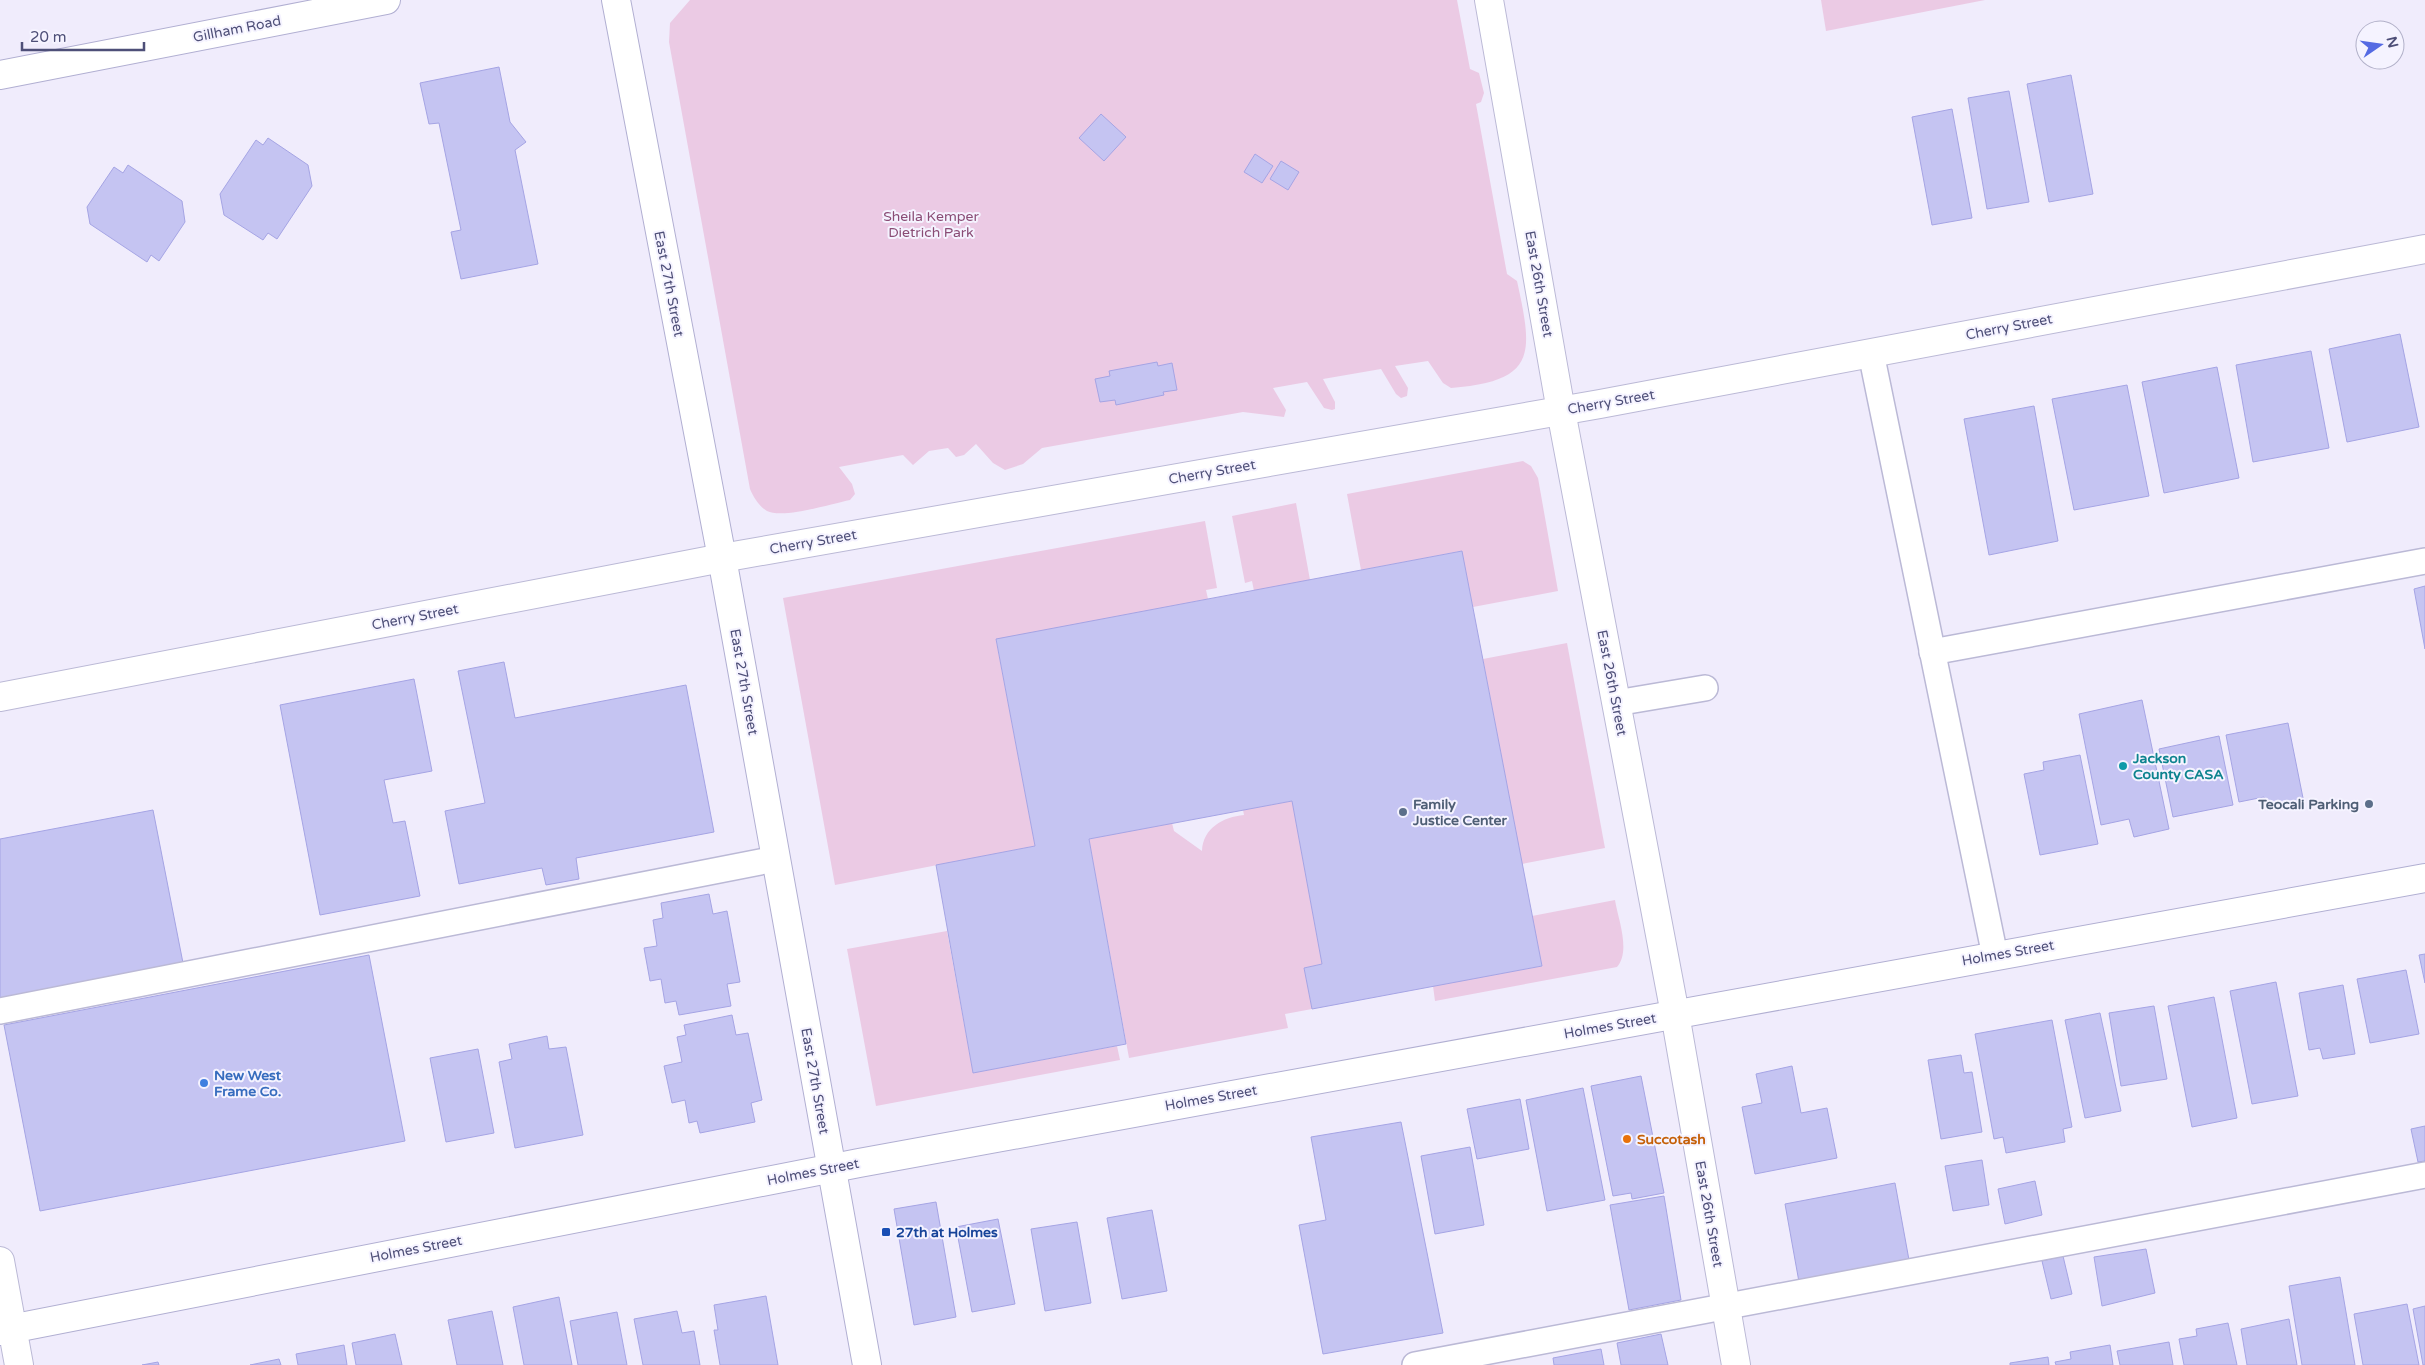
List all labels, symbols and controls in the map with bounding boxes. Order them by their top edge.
street label: Gillham Road [192,12,282,46]
scale bar [22,20,145,52]
north arrow [2355,20,2405,70]
text: 20 m [30,28,67,46]
text: N [2383,35,2402,50]
park label: Sheila Kemper Dietrich Park [883,208,979,241]
street label: East 27th Street [650,230,688,339]
street label: East 26th Street [1521,230,1557,339]
street label: Cherry Street [1964,310,2054,344]
street label: Cherry Street [1566,386,1656,418]
street label: Cherry Street [1167,456,1257,488]
street label: Cherry Street [768,526,858,558]
street label: Cherry Street [370,600,460,634]
street label: East 27th Street [726,628,762,737]
street label: East 26th Street [1593,629,1631,738]
place label: Jackson County CASA [2132,750,2224,783]
marker: Jackson County CASA [2117,760,2129,772]
place label: Family Justice Center [1412,796,1507,829]
place label: Teocali Parking [2257,796,2359,813]
marker: Teocali Parking [2363,798,2375,810]
marker: Family Justice Center [1397,806,1409,818]
street label: Holmes Street [1960,936,2056,969]
street label: Holmes Street [1562,1009,1658,1042]
street label: East 27th Street [797,1027,833,1136]
place label: New West Frame Co. [214,1067,282,1100]
marker: New West Frame Co. [198,1077,210,1089]
street label: Holmes Street [1163,1081,1259,1114]
place label: Succotash [1637,1131,1706,1148]
marker: Succotash [1621,1133,1633,1145]
street label: Holmes Street [765,1155,861,1189]
street label: East 26th Street [1691,1160,1727,1269]
place label: 27th at Holmes [896,1224,998,1241]
marker: 27th at Holmes [880,1226,892,1238]
street label: Holmes Street [368,1232,464,1266]

